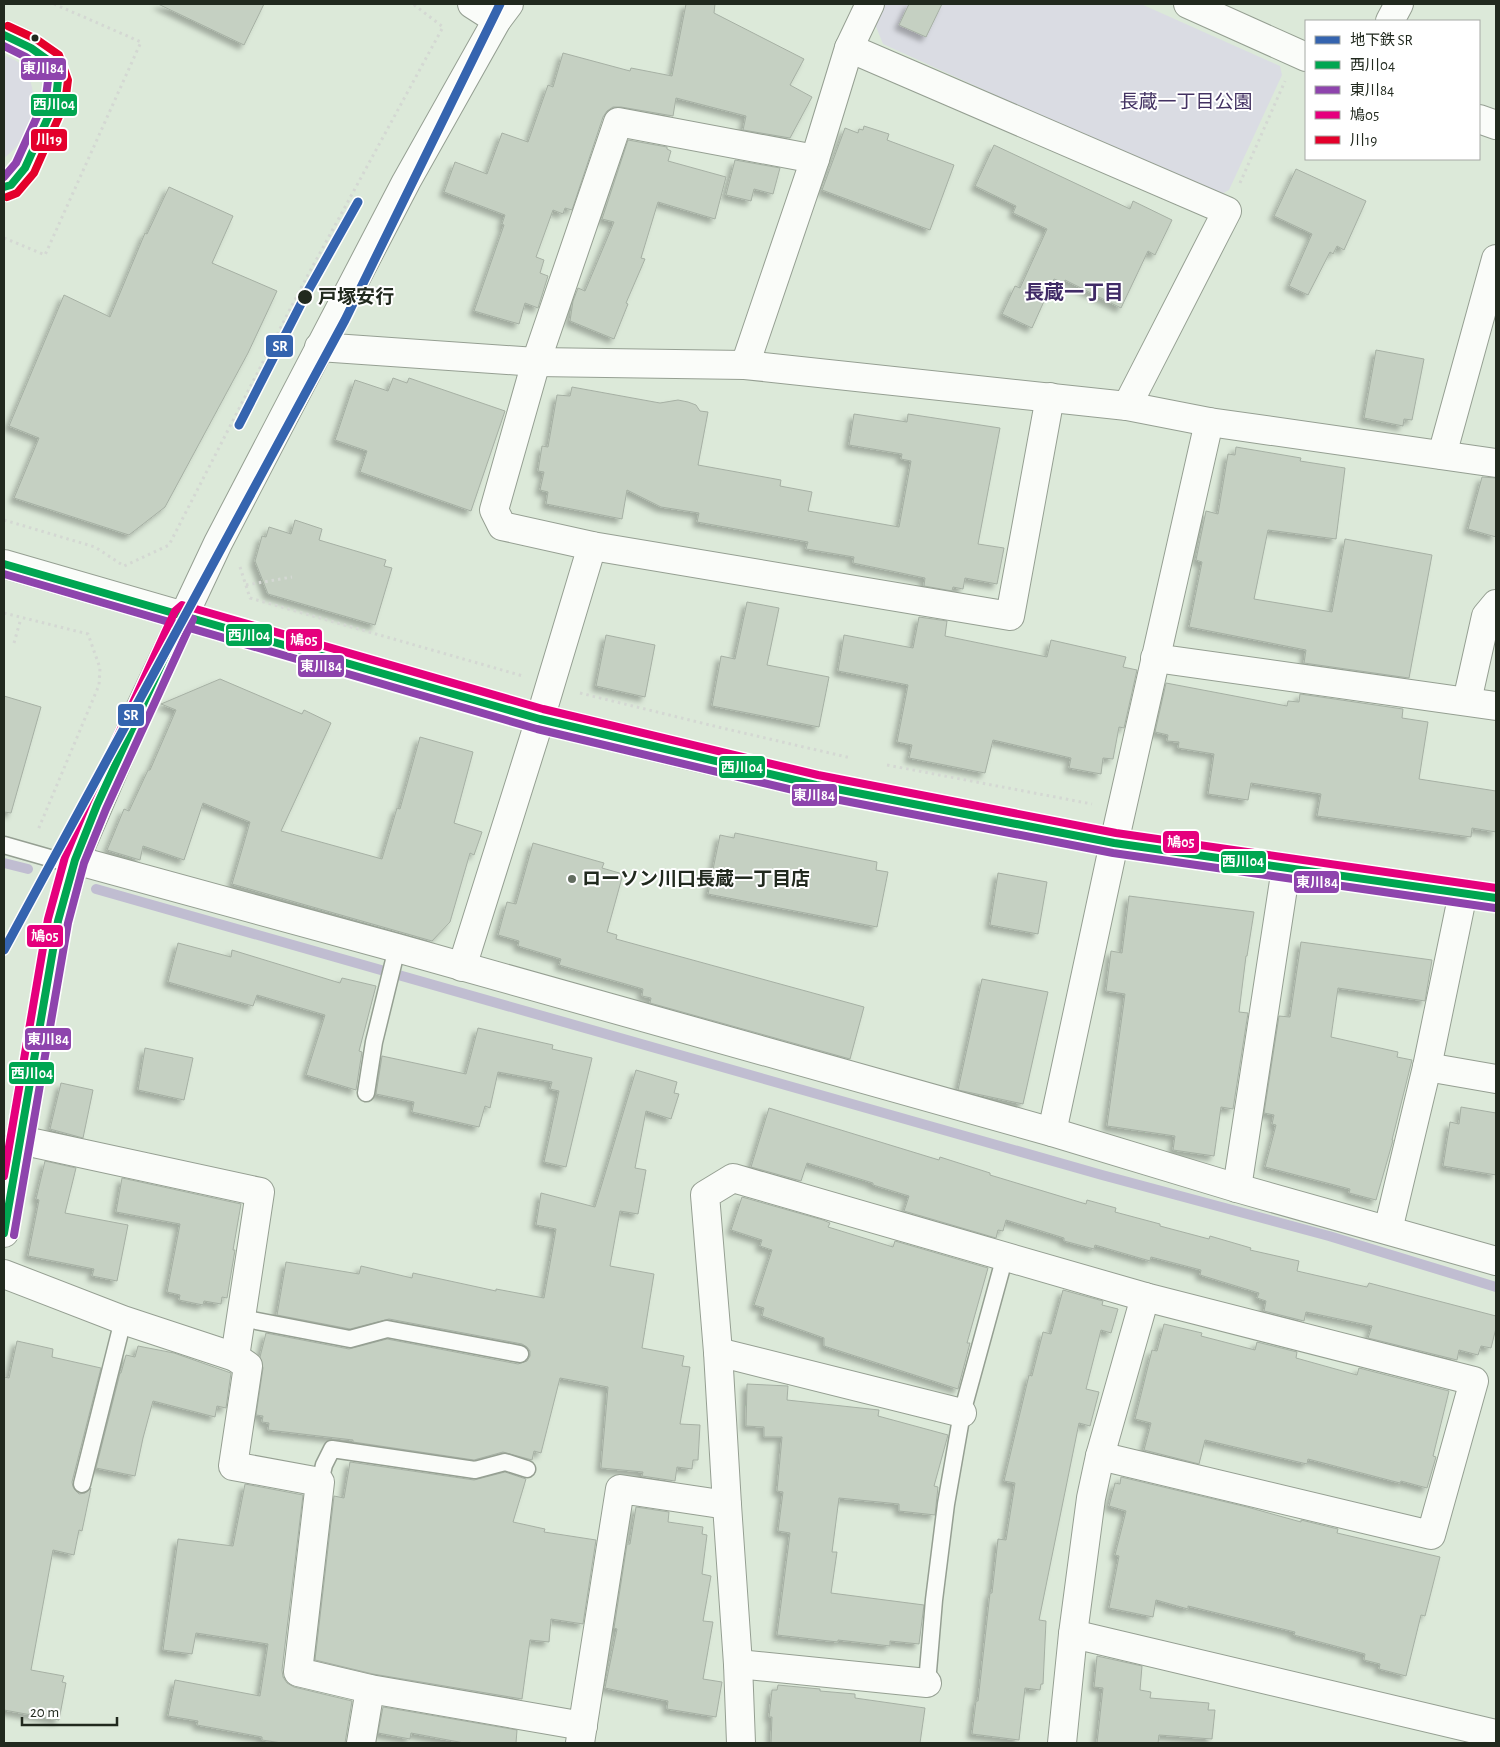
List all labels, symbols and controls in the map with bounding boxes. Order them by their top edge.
legend [1305,20,1480,160]
text: 地下鉄 SR [1350,32,1413,48]
unlabelled marker [30,33,40,43]
line badge: 東川84 [20,57,67,81]
text: 西川04 [1350,57,1395,73]
text: 東川84 [22,61,64,76]
text: 東川84 [1350,82,1394,98]
park label: 長蔵一丁目公園 [1119,92,1253,112]
line badge: 西川04 [30,93,78,117]
text: 西川04 [33,97,75,112]
text: 鳩05 [1350,107,1379,123]
line badge: 川19 [30,128,68,152]
text: 川19 [36,132,62,147]
text: 川19 [1350,132,1377,148]
district label: 長蔵一丁目 [1024,282,1124,303]
place label: 戸塚安行 [318,286,394,307]
marker: 戸塚安行 [296,288,314,306]
line badge: SR [265,334,294,358]
text: SR [272,340,288,354]
line badge: 西川04 [225,623,273,647]
text: 西川04 [228,628,270,643]
line badge: 鳩05 [285,628,323,652]
text: 鳩05 [290,633,318,648]
line badge: 東川84 [297,654,345,678]
text: 東川84 [300,659,342,674]
line badge: SR [117,703,145,727]
text: SR [123,709,139,723]
line badge: 西川04 [718,755,766,779]
text: 西川04 [721,760,763,775]
line badge: 東川84 [791,783,838,807]
text: 東川84 [793,788,835,803]
line badge: 鳩05 [1162,830,1200,854]
text: 鳩05 [1167,835,1195,850]
line badge: 西川04 [1220,850,1267,874]
text: 西川04 [1222,854,1264,869]
place label: ローソン川口長蔵一丁目店 [582,869,810,889]
line badge: 東川84 [1293,870,1340,894]
marker: ローソン川口長蔵一丁目店 [566,873,578,885]
text: 東川84 [1296,875,1338,890]
line badge: 鳩05 [26,924,64,948]
text: 鳩05 [31,929,59,944]
line badge: 東川84 [24,1027,72,1051]
text: 東川84 [27,1032,69,1047]
line badge: 西川04 [8,1061,55,1085]
text: 西川04 [11,1066,53,1081]
scale bar [22,1694,118,1726]
text: 20 m [30,1705,59,1720]

